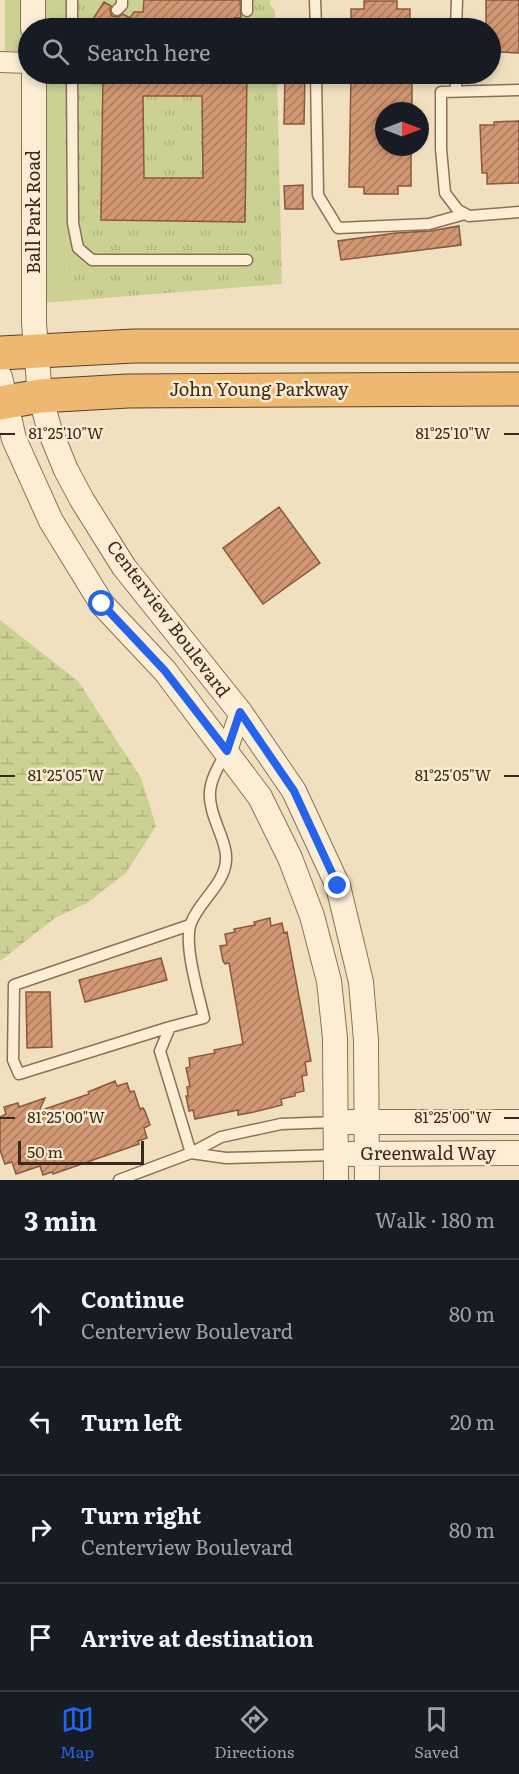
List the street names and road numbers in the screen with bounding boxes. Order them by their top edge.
street label: Ball Park Road [19,150,46,274]
street label: John Young Parkway [169,375,349,402]
street label: Centerview Boulevard [101,534,237,702]
street label: Greenwald Way [360,1139,496,1166]

